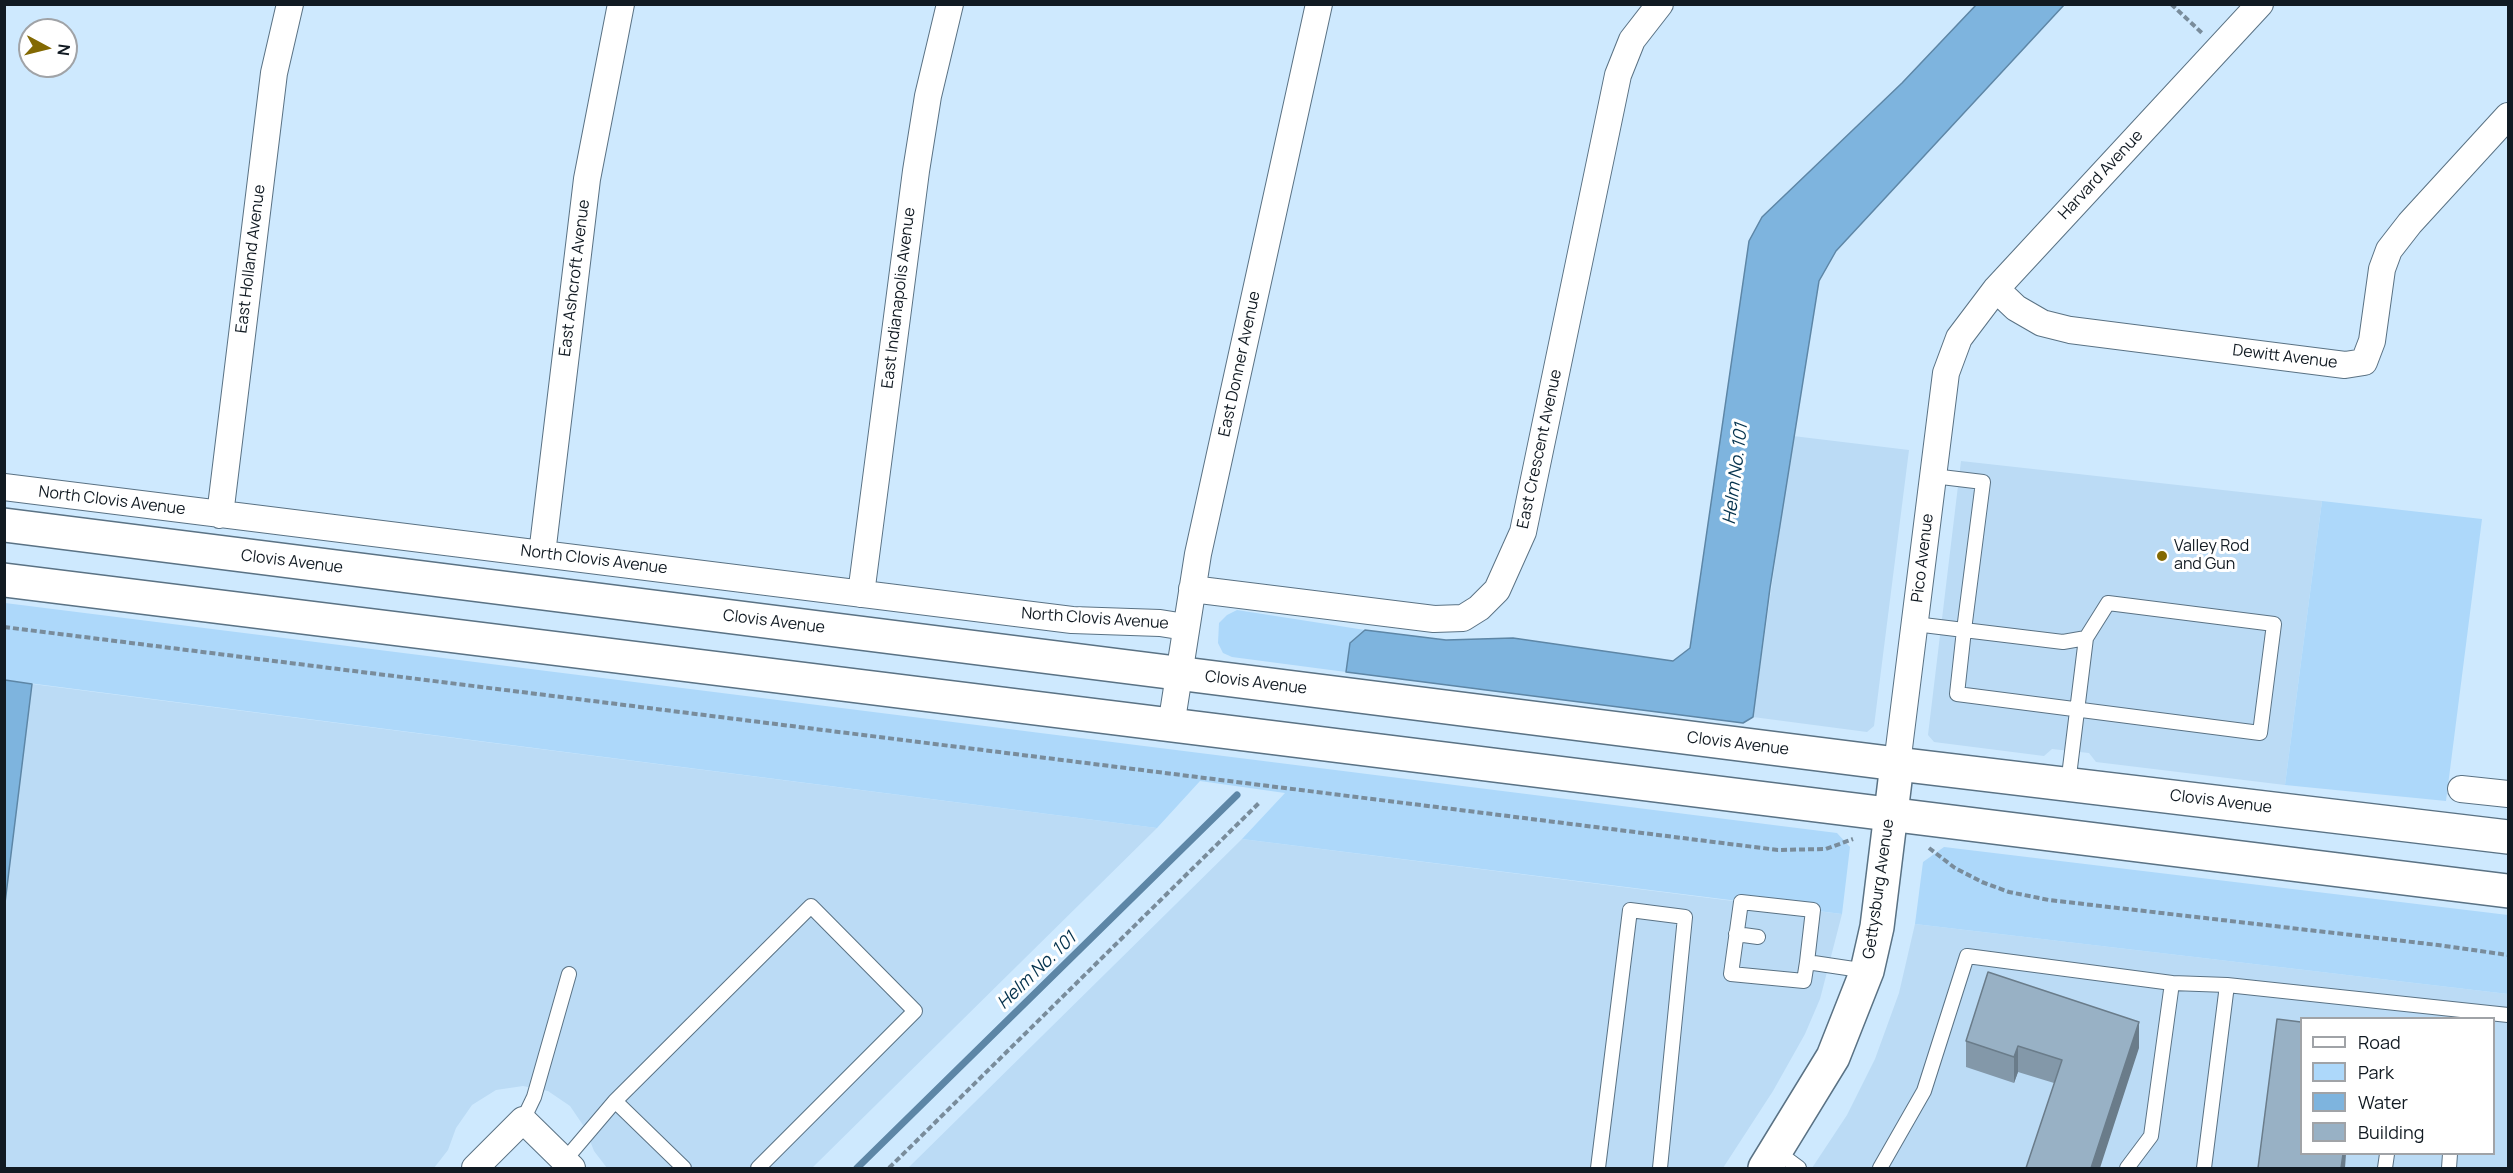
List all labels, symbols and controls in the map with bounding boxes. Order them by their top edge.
north arrow [18,18,78,78]
text: N [52,43,75,57]
street label: Harvard Avenue [2055,126,2147,224]
street label: East Holland Avenue [232,184,270,334]
street label: East Ashcroft Avenue [556,198,594,358]
street label: East Indianapolis Avenue [878,206,920,390]
street label: East Donner Avenue [1215,289,1265,439]
street label: Dewitt Avenue [2231,341,2339,373]
street label: East Crescent Avenue [1514,368,1566,530]
water label: Helm No. 101 [1719,422,1753,526]
street label: North Clovis Avenue [37,482,187,520]
street label: Pico Avenue [1908,512,1938,604]
place label: Valley Rod and Gun [2174,537,2249,575]
street label: North Clovis Avenue [519,541,669,579]
street label: Clovis Avenue [240,546,344,578]
marker: Valley Rod and Gun [2155,549,2169,563]
street label: North Clovis Avenue [1021,604,1169,634]
street label: Clovis Avenue [722,606,826,638]
street label: Clovis Avenue [1204,667,1308,699]
street label: Clovis Avenue [1686,728,1790,760]
street label: Clovis Avenue [2169,786,2273,818]
street label: Gettysburg Avenue [1860,818,1898,960]
water label: Helm No. 101 [993,928,1081,1014]
legend [2300,1017,2495,1155]
text: Road [2358,1030,2401,1054]
text: Park [2358,1060,2394,1084]
text: Water [2358,1090,2408,1114]
text: Building [2358,1120,2424,1144]

